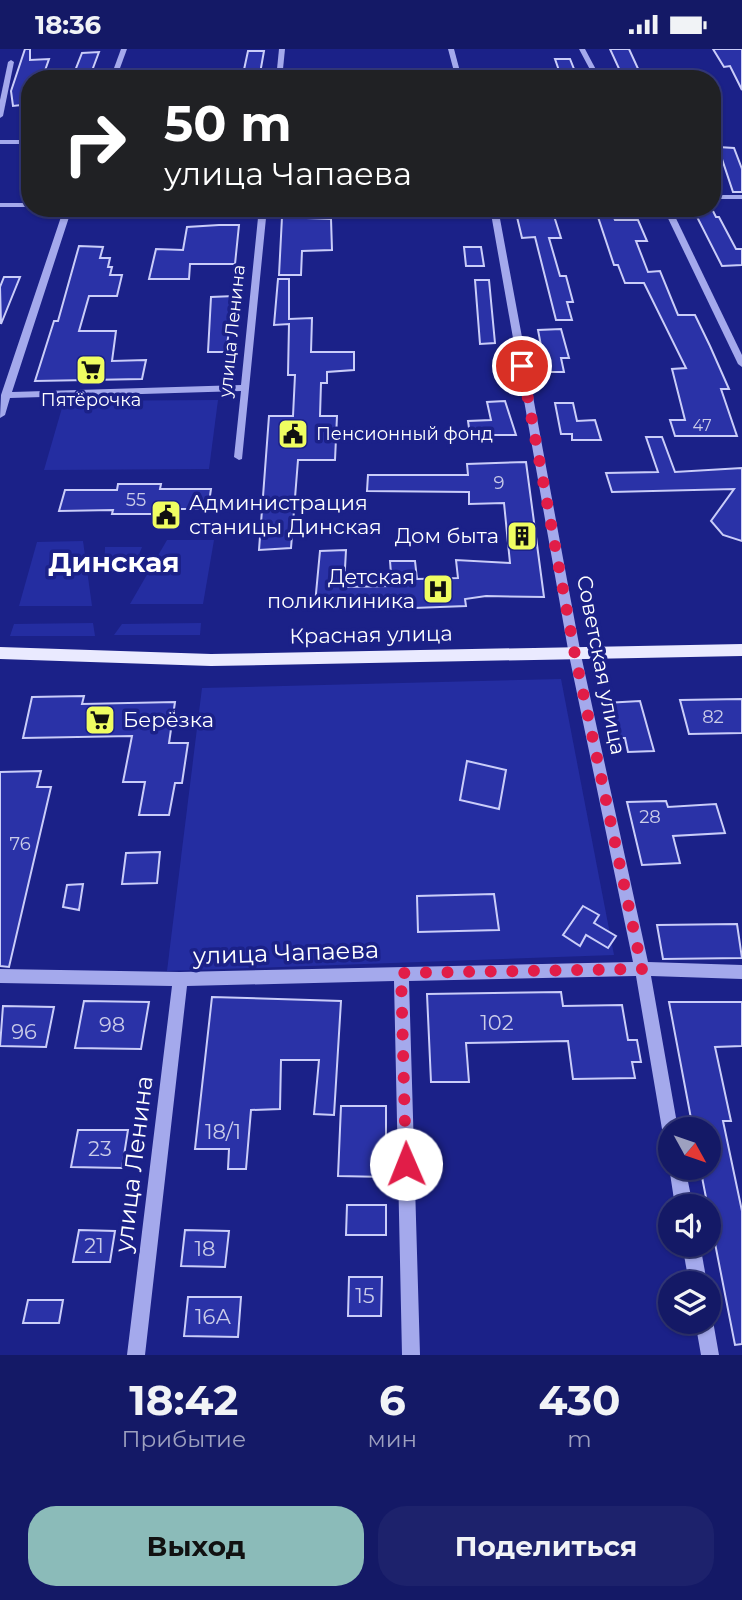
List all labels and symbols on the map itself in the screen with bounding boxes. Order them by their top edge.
street label: улица Ленина [214,264,250,399]
pin [492,336,552,396]
supermarket icon: Пятёрочка [74,353,108,387]
place label: Пятёрочка [41,389,141,411]
house number: 47 [692,416,712,435]
public building icon: Пенсионный фонд [276,417,310,451]
place label: Пенсионный фонд [316,423,493,445]
house number: 9 [494,472,505,494]
house number: 55 [126,489,146,511]
place label: Администрация станицы Динская [189,490,382,539]
public building icon: Администрация станицы Динская [149,498,183,532]
building icon: Дом быта [505,519,539,553]
place label: Дом быта [395,523,499,548]
district label: Динская [48,545,180,579]
place label: Детская поликлиника [267,564,415,613]
hospital icon: Детская поликлиника [421,572,455,606]
street label: Советская улица [572,573,631,757]
street label: Красная улица [289,621,453,648]
supermarket icon: Берёзка [83,703,117,737]
house number: 82 [702,706,724,728]
place label: Берёзка [123,707,214,732]
house number: 28 [639,806,661,828]
house number: 76 [9,833,31,855]
street label: улица Чапаева [192,935,379,970]
house number: 102 [480,1010,514,1035]
house number: 98 [99,1012,125,1037]
house number: 96 [11,1019,37,1044]
street label: улица Ленина [108,1074,159,1255]
north arrow [658,1117,721,1179]
house number: 18/1 [205,1119,241,1144]
position arrow [369,1127,443,1201]
house number: 23 [88,1136,112,1161]
house number: 21 [84,1233,104,1258]
house number: 18 [195,1236,215,1261]
house number: 15 [355,1283,375,1308]
house number: 16А [195,1304,231,1329]

